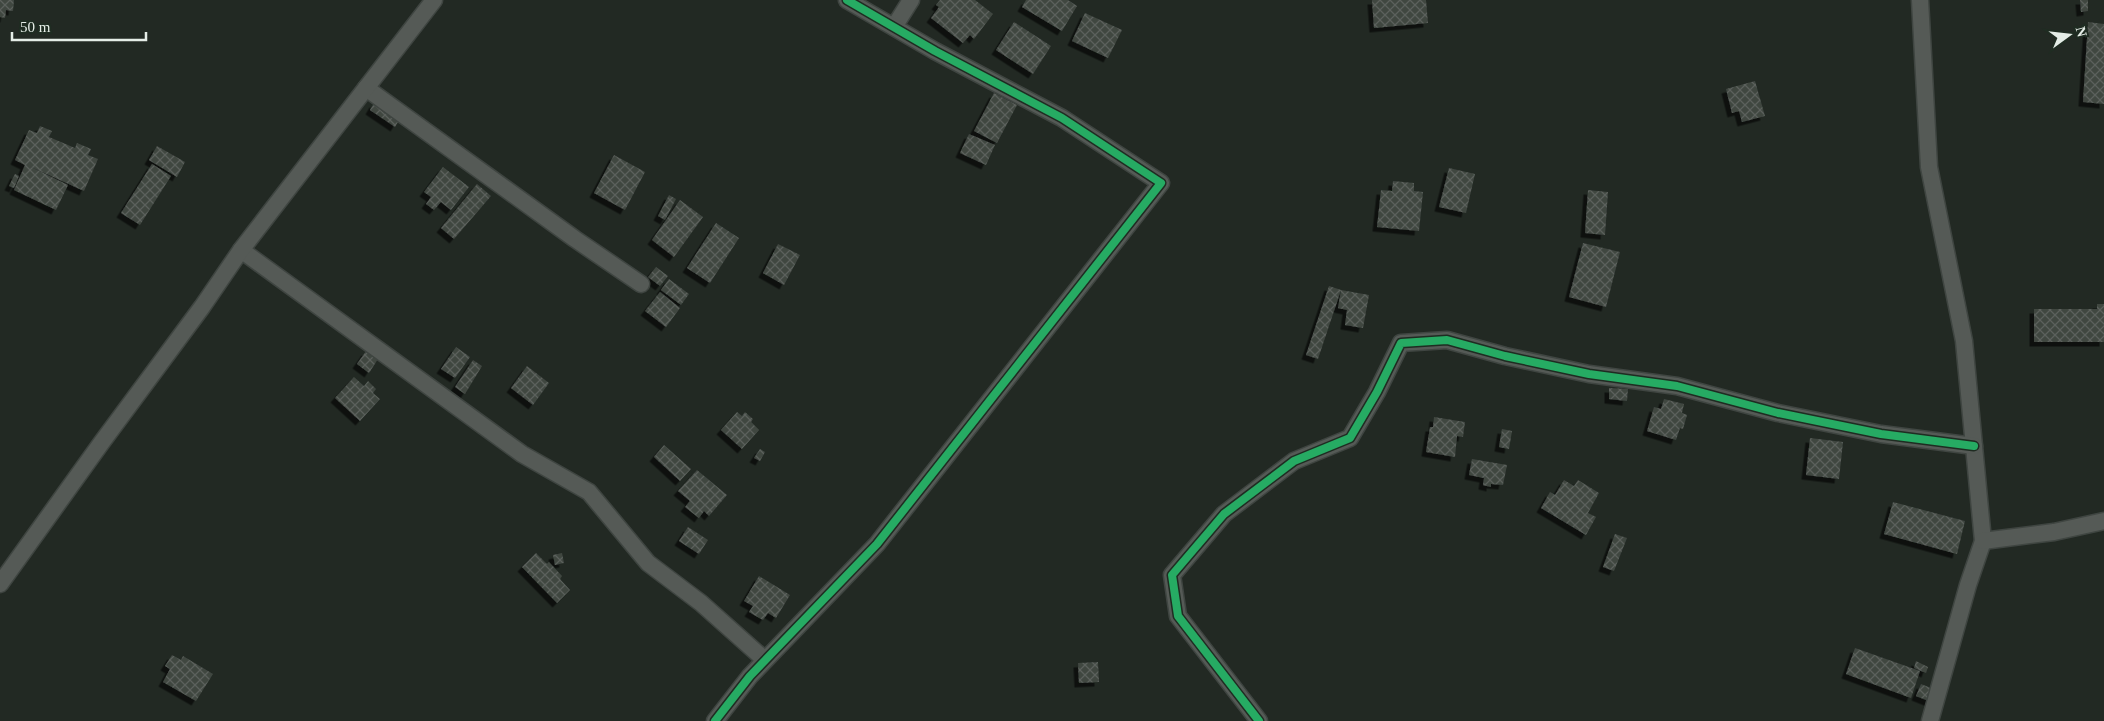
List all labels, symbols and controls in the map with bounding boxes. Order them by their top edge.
scale bar [12,10,146,42]
north arrow [2044,10,2094,60]
text: 50 m [20,19,51,35]
text: N [2073,25,2090,39]

